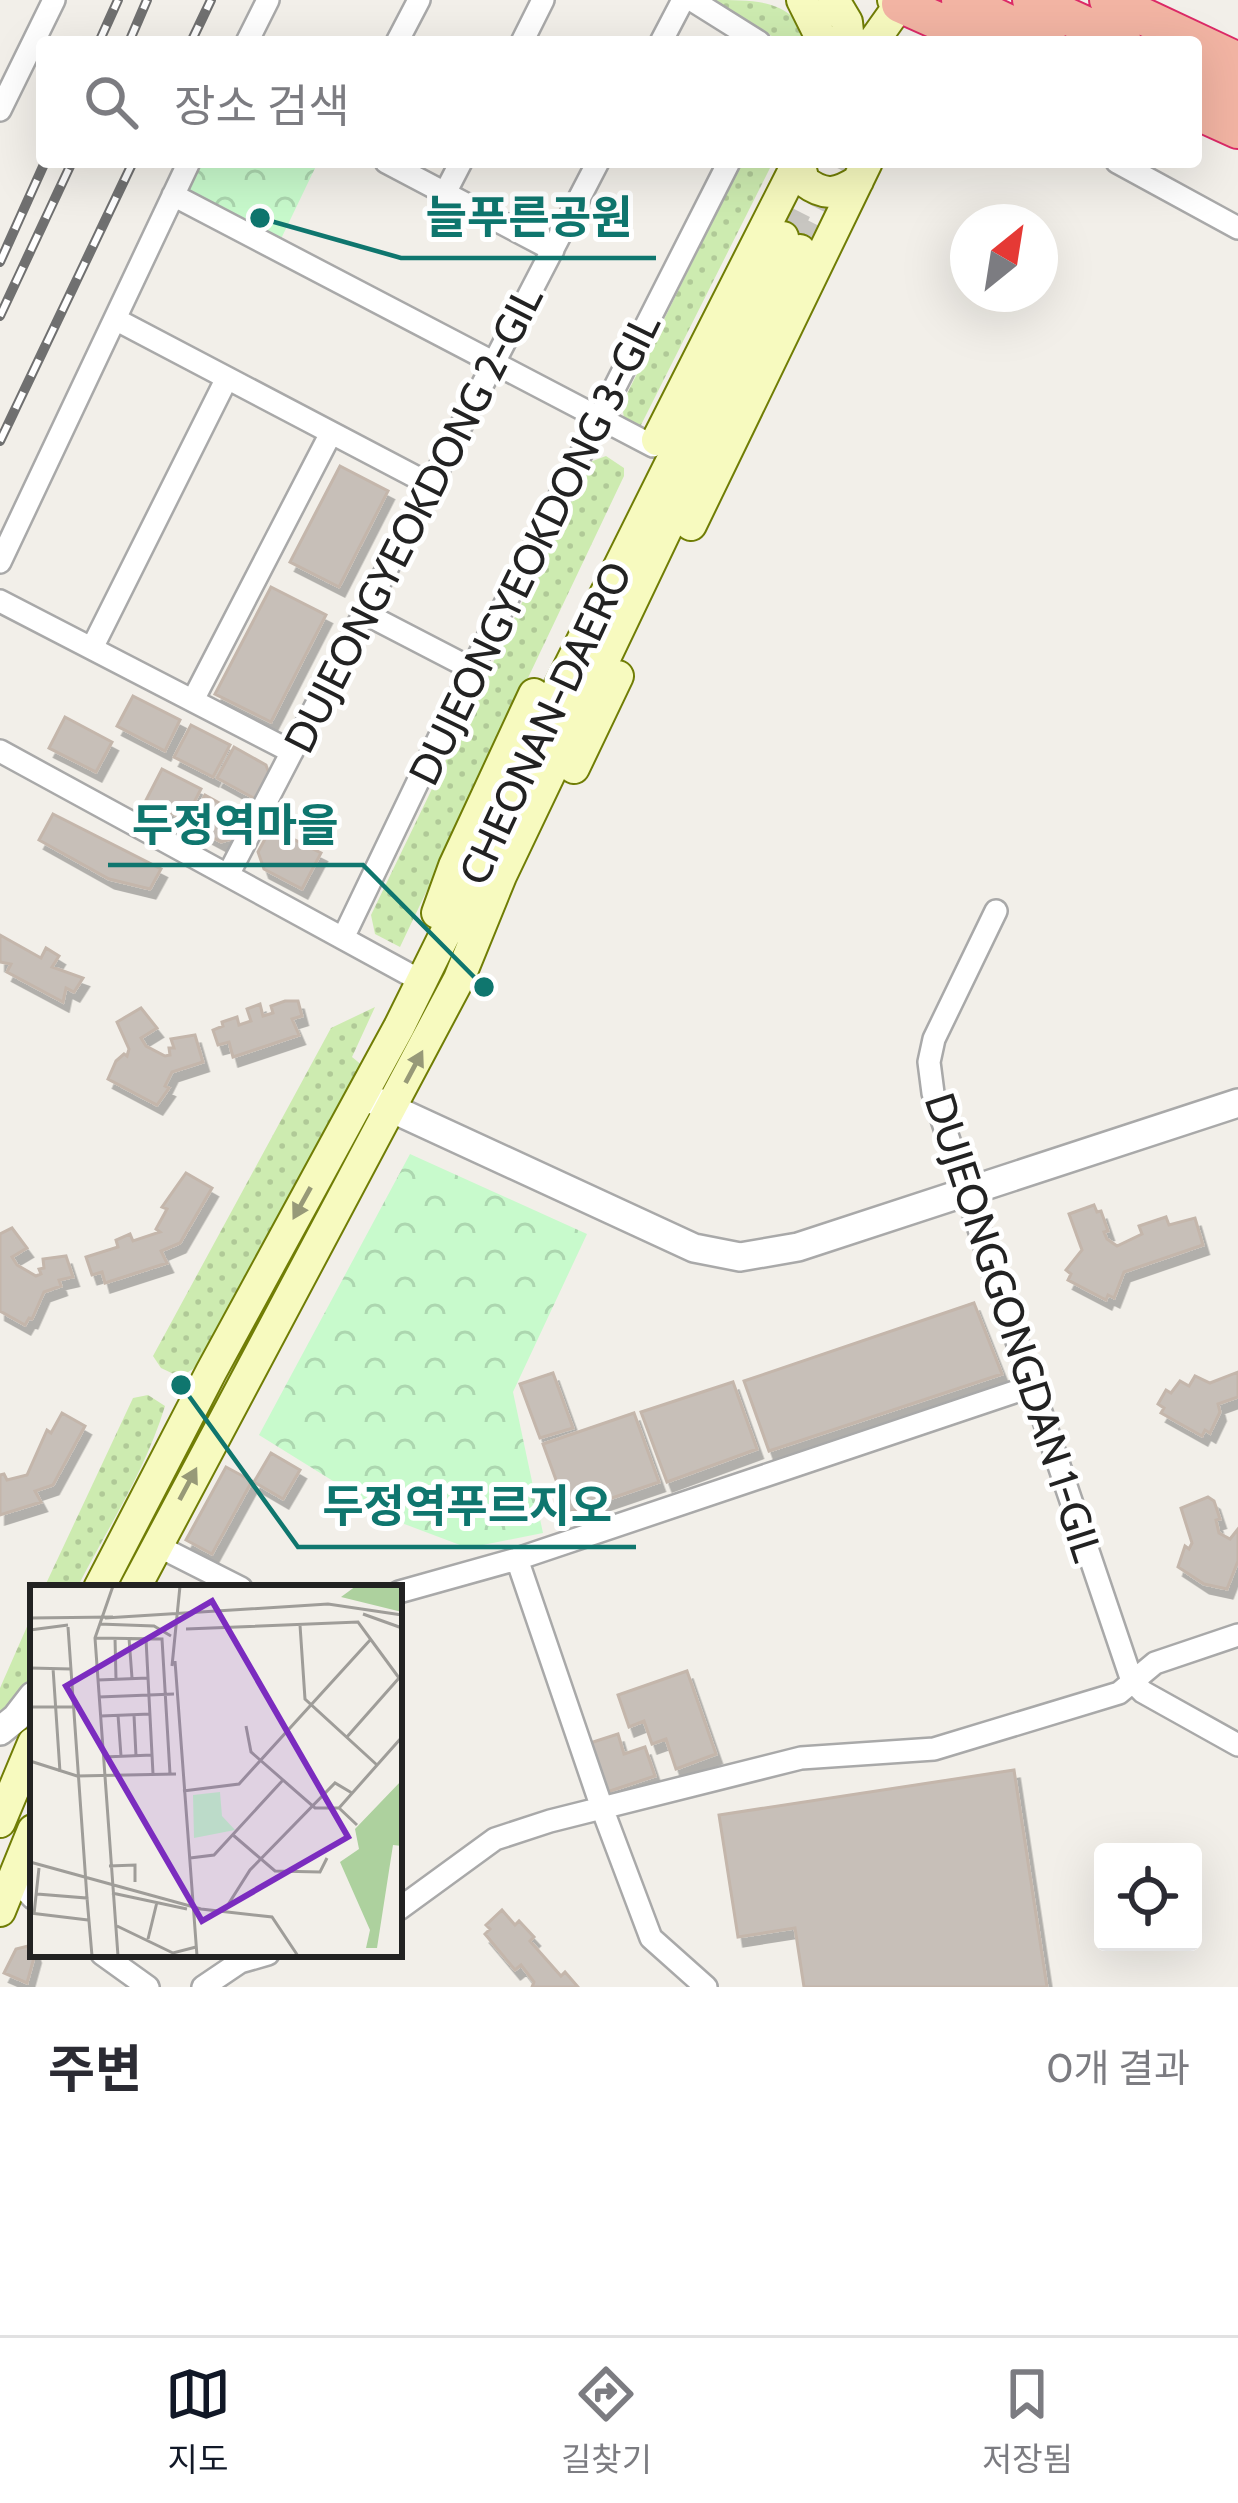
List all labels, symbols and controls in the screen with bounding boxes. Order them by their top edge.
search box [36,36,1202,168]
icon: search [78,69,144,135]
text: 장소 검색 [174,79,350,133]
callout: 늘푸른공원 [401,177,656,258]
text: 늘푸른공원 [425,190,633,244]
north arrow [950,204,1058,312]
street label: DUJEONGYEOKDONG 2-GIL [273,277,553,761]
street label: DUJEONGYEOKDONG 3-GIL [397,305,671,793]
street label: CHEONAN-DAERO [447,553,643,893]
callout: 두정역마을 [108,784,363,865]
text: 두정역마을 [131,798,339,852]
one-way arrow [403,1050,423,1084]
street label: DUJEONGGONGDAN 1-GIL [914,1086,1114,1568]
one-way arrow [292,1185,313,1220]
callout: 두정역푸르지오 [298,1466,636,1547]
one-way arrow [177,1467,198,1501]
text: 두정역푸르지오 [322,1479,612,1533]
inset map [30,1585,402,1957]
map controls [1094,1843,1202,1951]
button: locate [1094,1843,1202,1951]
text: 주변 [48,2038,142,2100]
text: 0개 결과 [1046,2044,1190,2092]
tab: 지도 [165,2361,231,2481]
tab: 길찾기 [561,2361,652,2481]
tab: 저장됨 [982,2361,1073,2481]

